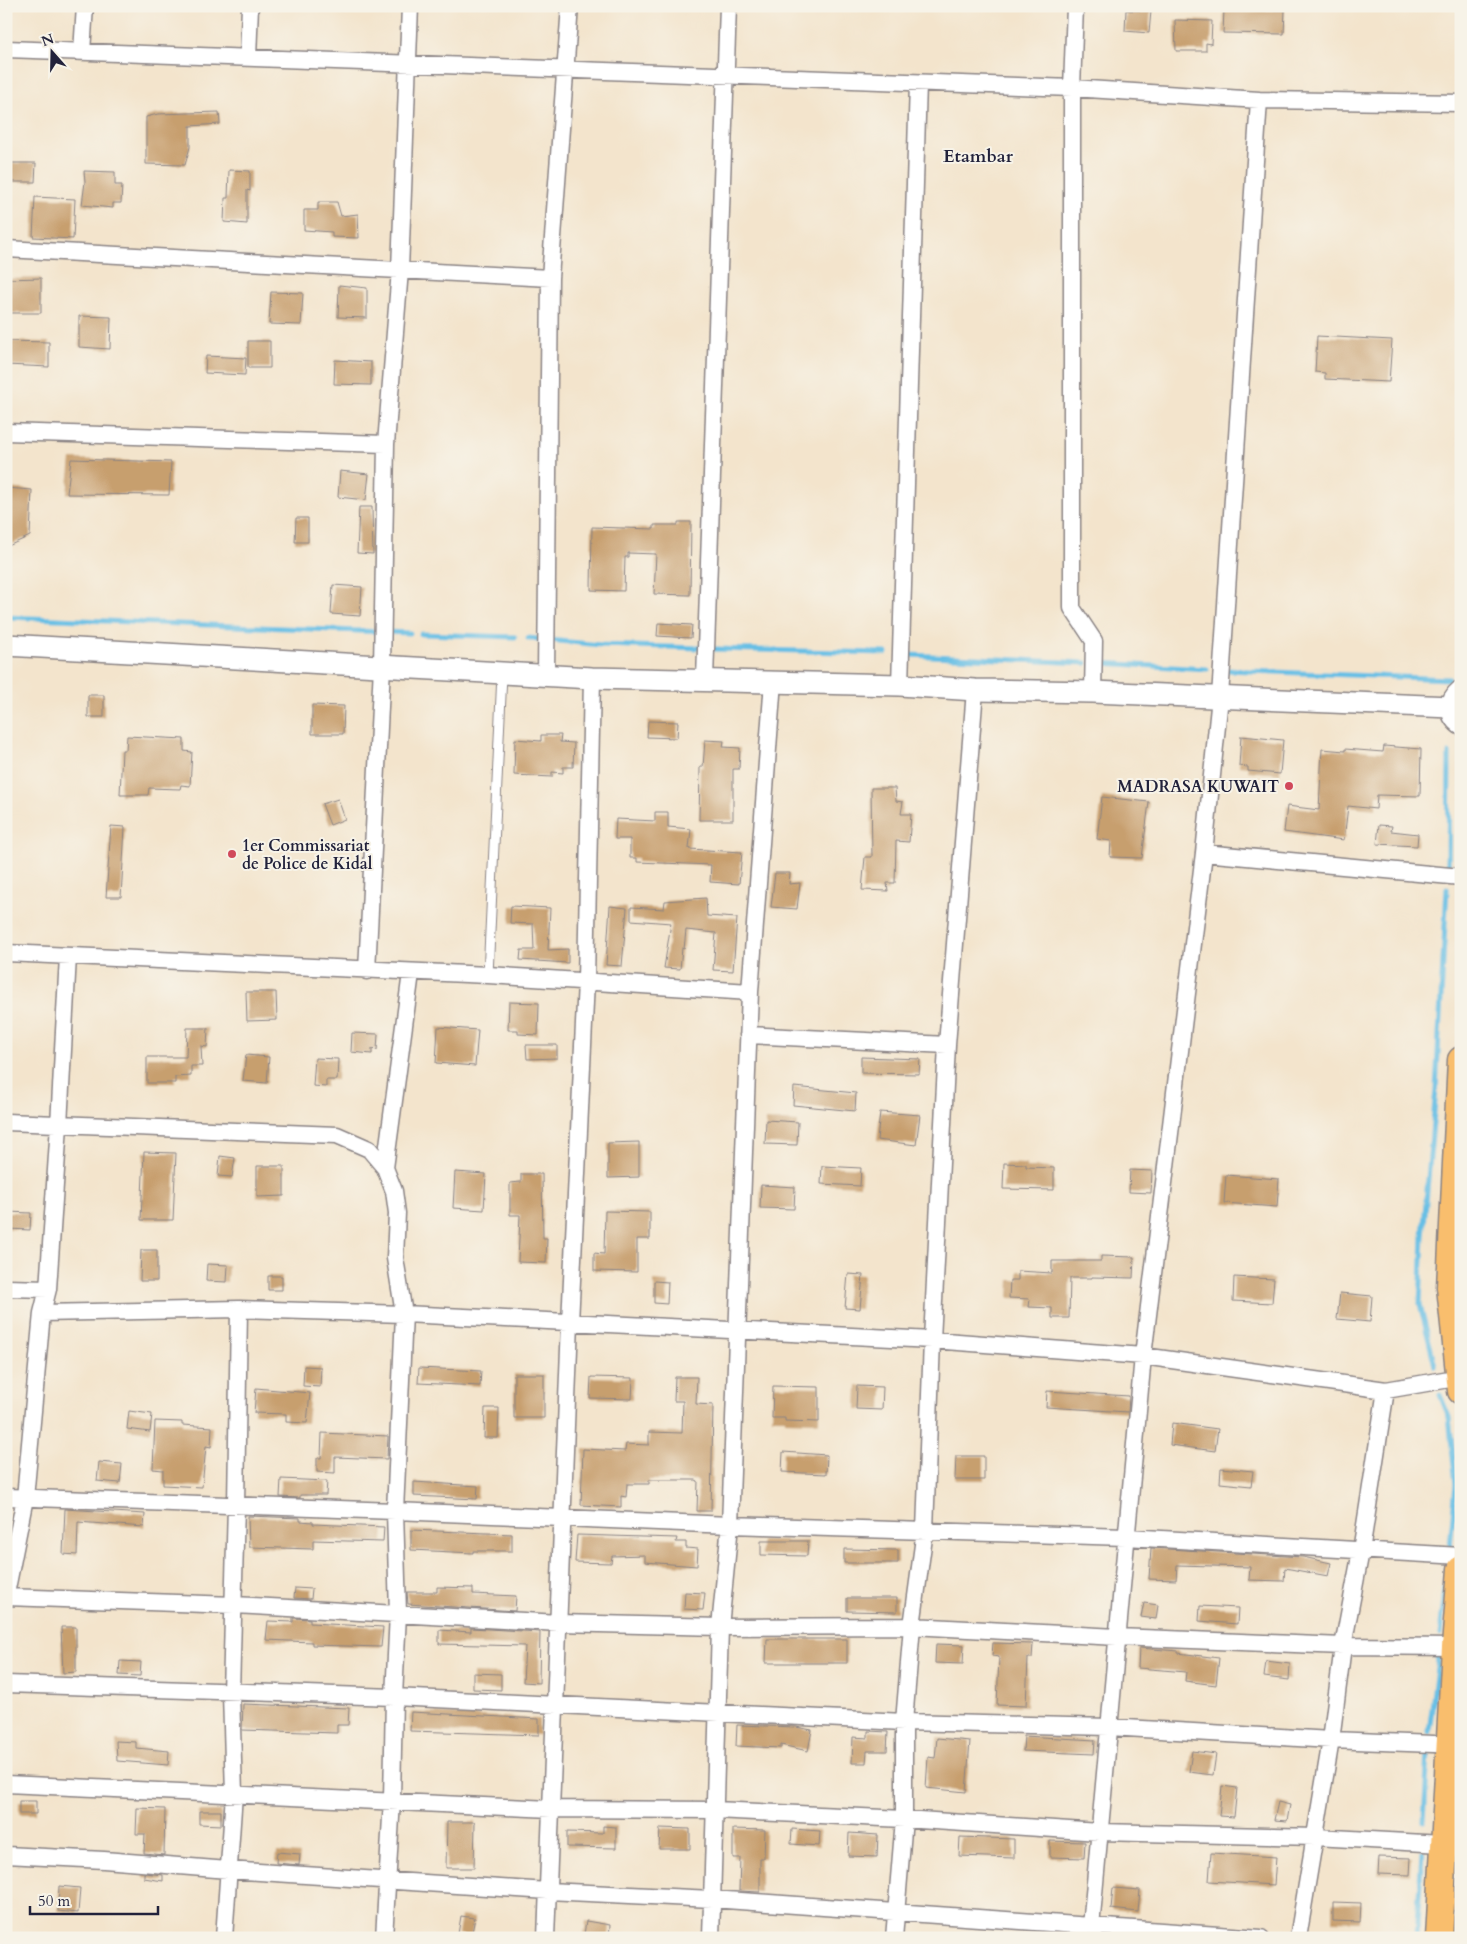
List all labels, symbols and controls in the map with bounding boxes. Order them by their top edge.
north arrow [28,28,78,78]
text: N [39,29,57,51]
district label: Etambar [943,144,1014,169]
place label: MADRASA KUWAIT [1117,776,1279,798]
marker: MADRASA KUWAIT [1283,780,1295,792]
place label: 1er Commissariat de Police de Kidal [242,835,373,875]
marker: 1er Commissariat de Police de Kidal [226,848,238,860]
scale bar [30,1884,158,1916]
text: 50 m [38,1891,70,1911]

